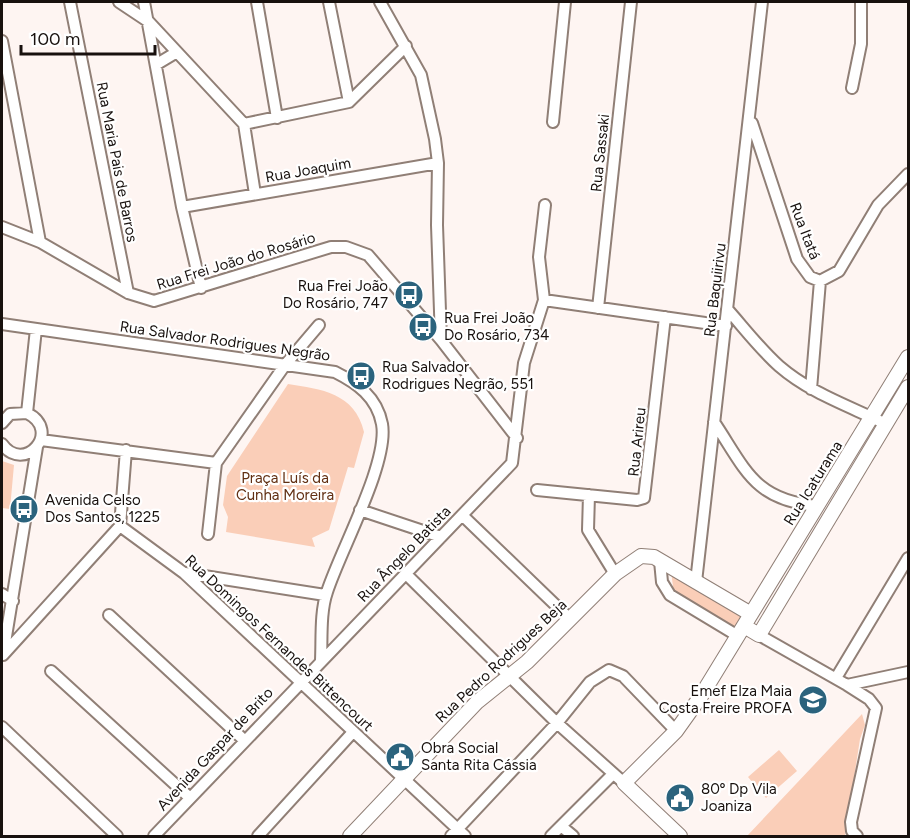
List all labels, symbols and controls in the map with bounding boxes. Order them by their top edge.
scale bar [21,18,154,56]
text: 100 m [30,28,80,50]
street label: Rua Maria Pais de Barros [93,80,141,244]
street label: Rua Sassaki [587,113,613,193]
street label: Rua Joaquim [264,154,352,186]
street label: Rua Itatá [786,200,824,262]
street label: Rua Frei João do Rosário [154,228,318,294]
street label: Rua Baquiirivu [700,242,730,338]
place label: Rua Frei João Do Rosário, 747 [283,277,388,312]
bus stop icon: Rua Frei João Do Rosário, 747 [393,279,425,311]
place label: Rua Frei João Do Rosário, 734 [444,309,549,344]
bus stop icon: Rua Frei João Do Rosário, 734 [407,311,439,343]
street label: Rua Salvador Rodrigues Negrão [119,317,332,365]
place label: Rua Salvador Rodrigues Negrão, 551 [382,358,534,393]
bus stop icon: Rua Salvador Rodrigues Negrão, 551 [345,360,377,392]
street label: Rua Arireu [624,407,650,477]
street label: Rua Icaturama [780,437,846,529]
park label: Praça Luís da Cunha Moreira [236,469,334,504]
place label: Avenida Celso Dos Santos, 1225 [45,491,160,526]
bus stop icon: Avenida Celso Dos Santos, 1225 [8,493,40,525]
street label: Rua Ângelo Batista [354,502,454,606]
street label: Rua Domingos Fernandes Bittencourt [181,551,377,735]
street label: Rua Pedro Rodrigues Beja [432,596,570,726]
place label: Emef Elza Maia Costa Freire PROFA [659,682,792,717]
street label: Avenida Gaspar de Brito [153,683,277,814]
school or university icon: Emef Elza Maia Costa Freire PROFA [797,684,829,716]
place label: Obra Social Santa Rita Cássia [421,739,537,774]
public building icon: Obra Social Santa Rita Cássia [384,741,416,773]
place label: 80º Dp Vila Joaniza [701,780,777,815]
public building icon: 80º Dp Vila Joaniza [664,782,696,814]

